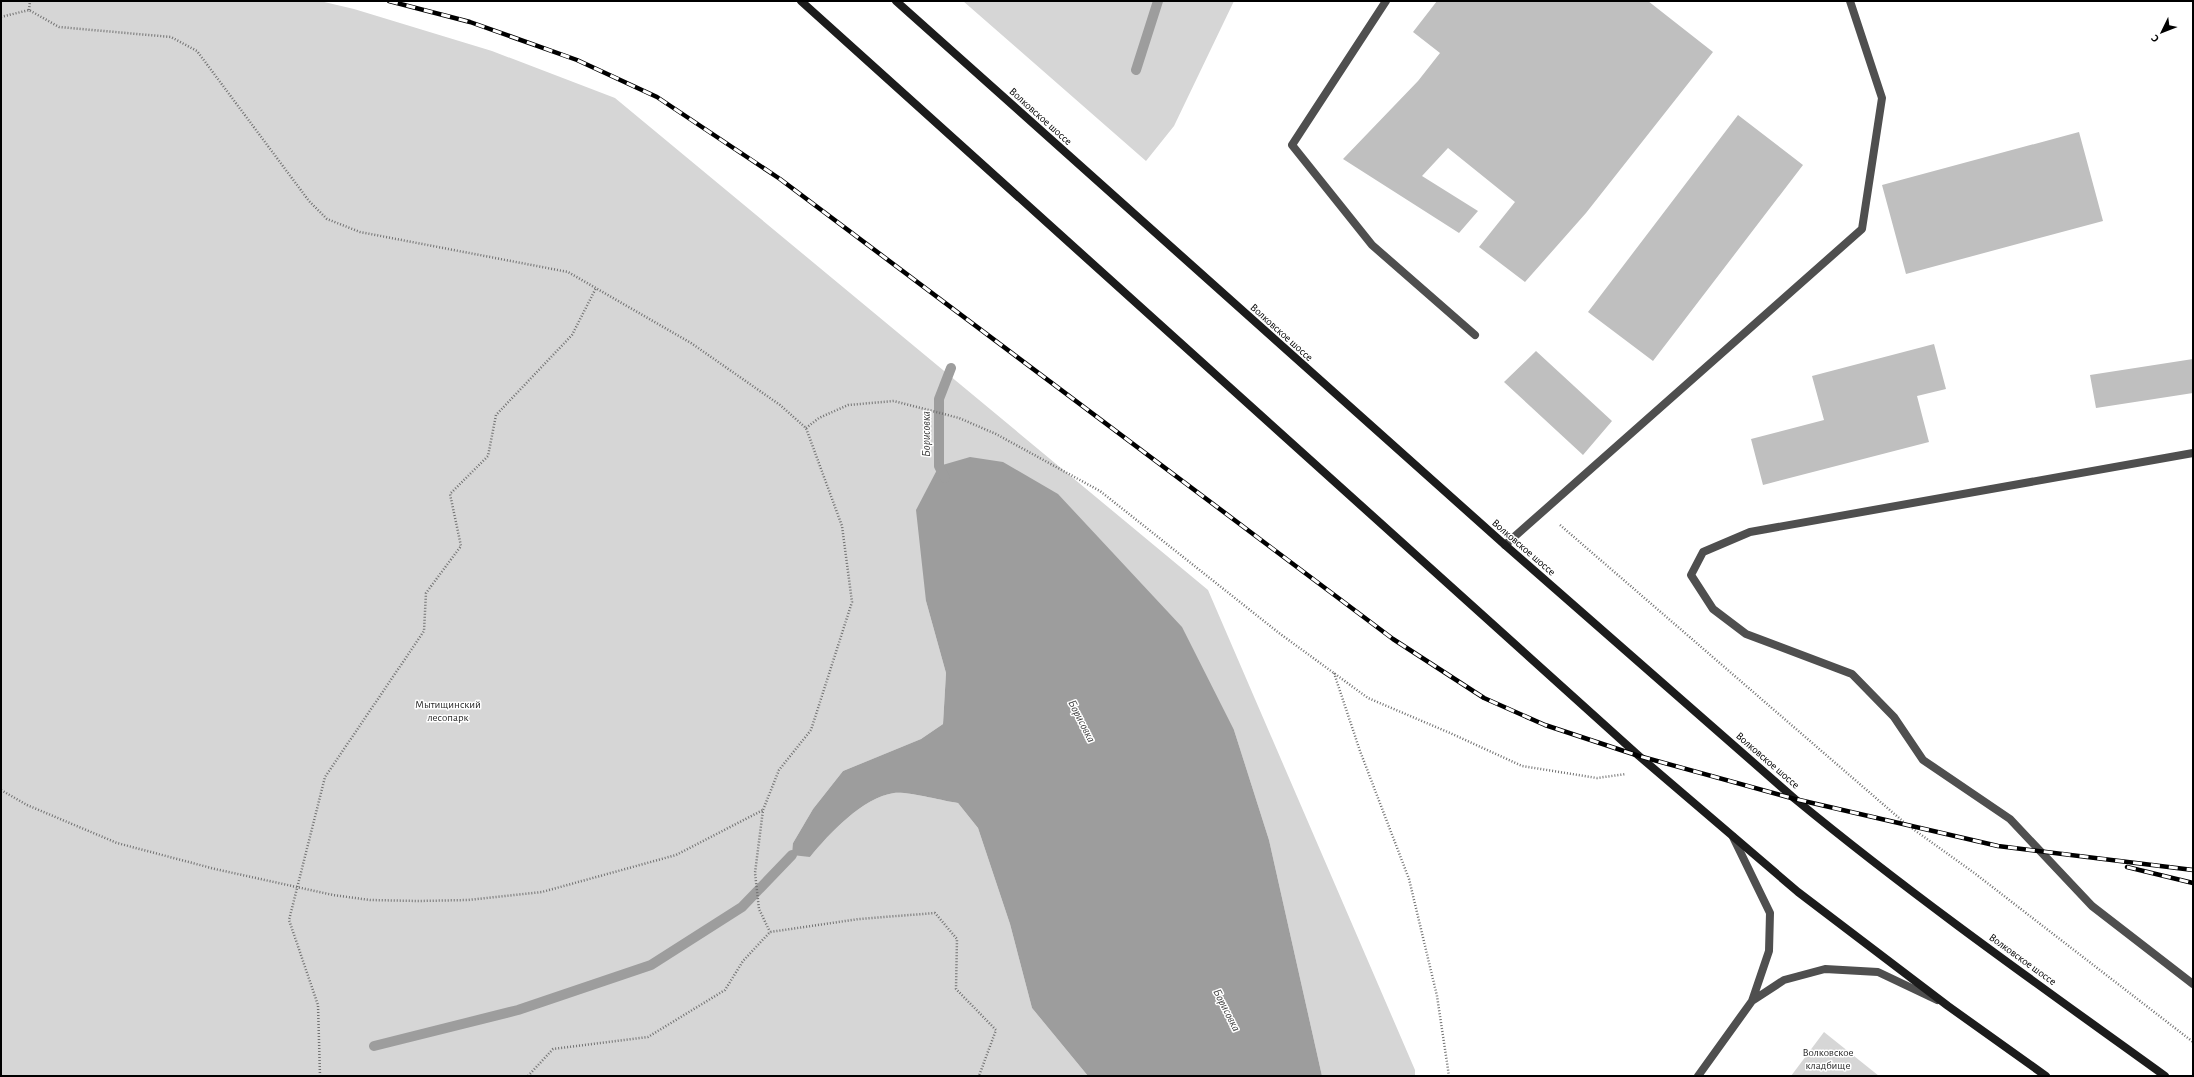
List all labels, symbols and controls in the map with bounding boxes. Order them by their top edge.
north arrow [2142,12,2182,52]
text: С [2149,32,2161,44]
street label: Волковское шоссе [1007,86,1074,147]
street label: Волковское шоссе [1248,302,1315,363]
water label: Борисовка [920,411,933,457]
street label: Волковское шоссе [1490,517,1557,578]
water label: Борисовка [1065,698,1098,745]
park label: Мытищинский лесопарк [415,699,481,723]
street label: Волковское шоссе [1734,730,1801,791]
street label: Волковское шоссе [1987,931,2058,987]
water label: Борисовка [1210,987,1243,1034]
park label: Волковское кладбище [1802,1047,1854,1071]

